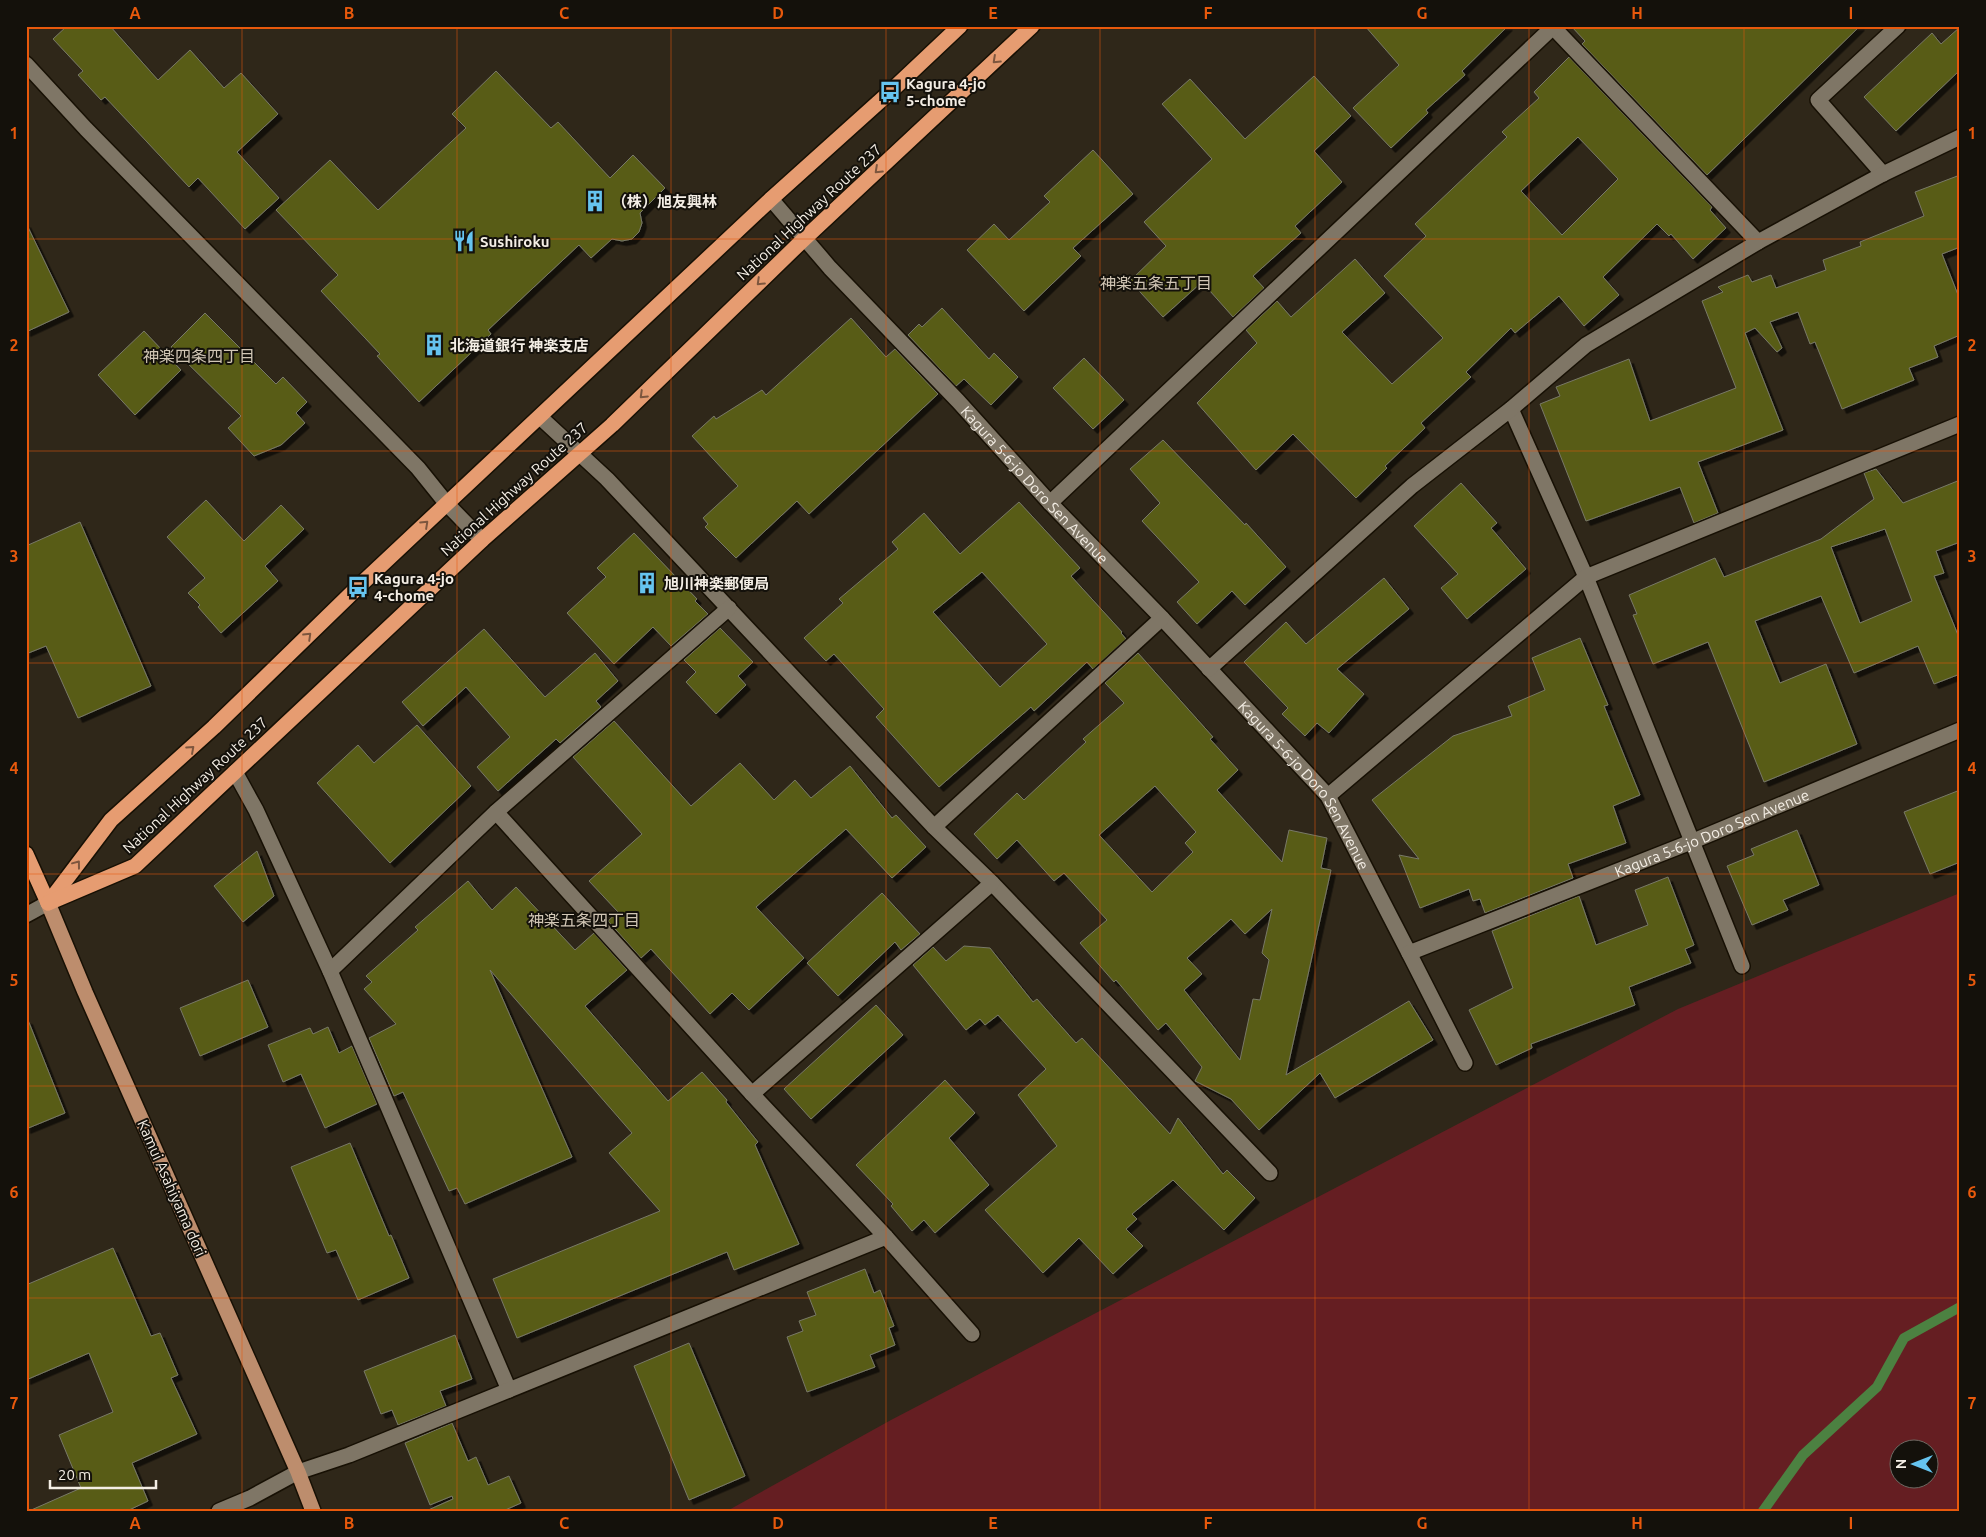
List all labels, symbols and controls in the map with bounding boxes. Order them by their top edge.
text: A [129,4,141,22]
text: B [344,4,354,22]
text: C [559,4,569,22]
text: D [772,4,784,22]
text: E [988,4,998,22]
text: F [1204,4,1213,22]
text: G [1416,4,1428,22]
text: H [1631,4,1643,22]
text: I [1849,4,1853,22]
one-way arrow [993,54,1002,63]
place label: Kagura 4-jo 5-chome [906,75,986,109]
bus stop icon: Kagura 4-jo 5-chome [877,79,903,105]
text: 1 [9,124,19,142]
text: 1 [1967,124,1977,142]
street label: National Highway Route 237 [733,141,885,283]
one-way arrow [874,164,883,173]
building icon: （株）旭友興林 [582,188,608,214]
place label: （株）旭友興林 [612,193,717,210]
restaurant icon: Sushiroku [451,228,477,254]
place label: Sushiroku [480,233,549,250]
district label: 神楽五条五丁目 [1100,274,1212,292]
one-way arrow [756,276,765,285]
building icon: 北海道銀行 神楽支店 [421,332,447,358]
text: 2 [9,336,19,354]
text: 2 [1967,336,1977,354]
place label: 北海道銀行 神楽支店 [450,337,589,354]
district label: 神楽四条四丁目 [143,347,255,365]
one-way arrow [640,389,649,398]
street label: Kagura 5-6-jo Doro Sen Avenue [958,402,1112,567]
street label: National Highway Route 237 [437,419,591,559]
one-way arrow [420,521,429,530]
text: 3 [9,547,19,565]
text: 3 [1967,547,1977,565]
place label: Kagura 4-jo 4-chome [374,570,454,604]
building icon: 旭川神楽郵便局 [634,570,660,596]
bus stop icon: Kagura 4-jo 4-chome [345,574,371,600]
place label: 旭川神楽郵便局 [664,575,769,592]
one-way arrow [302,633,311,642]
street label: Kagura 5-6-jo Doro Sen Avenue [1235,697,1373,872]
street label: National Highway Route 237 [119,714,271,856]
one-way arrow [185,745,194,754]
text: 4 [9,759,19,777]
text: 4 [1967,759,1977,777]
street label: Kagura 5-6-jo Doro Sen Avenue [1612,785,1811,880]
one-way arrow [72,861,80,870]
district label: 神楽五条四丁目 [528,911,640,929]
text: 5 [9,971,19,989]
text: 5 [1967,971,1977,989]
street label: Kamui Asahiyama dori [134,1117,210,1259]
text: 6 [9,1183,19,1201]
text: 6 [1967,1183,1977,1201]
text: 7 [9,1394,19,1412]
text: 7 [1967,1394,1977,1412]
north arrow [1888,1440,1938,1490]
scale bar [50,1457,156,1489]
text: N [1893,1459,1909,1469]
text: 20 m [58,1466,91,1483]
text: A [129,1514,141,1532]
text: B [344,1514,354,1532]
text: C [559,1514,569,1532]
text: D [772,1514,784,1532]
text: E [988,1514,998,1532]
text: F [1204,1514,1213,1532]
text: G [1416,1514,1428,1532]
text: H [1631,1514,1643,1532]
text: I [1849,1514,1853,1532]

